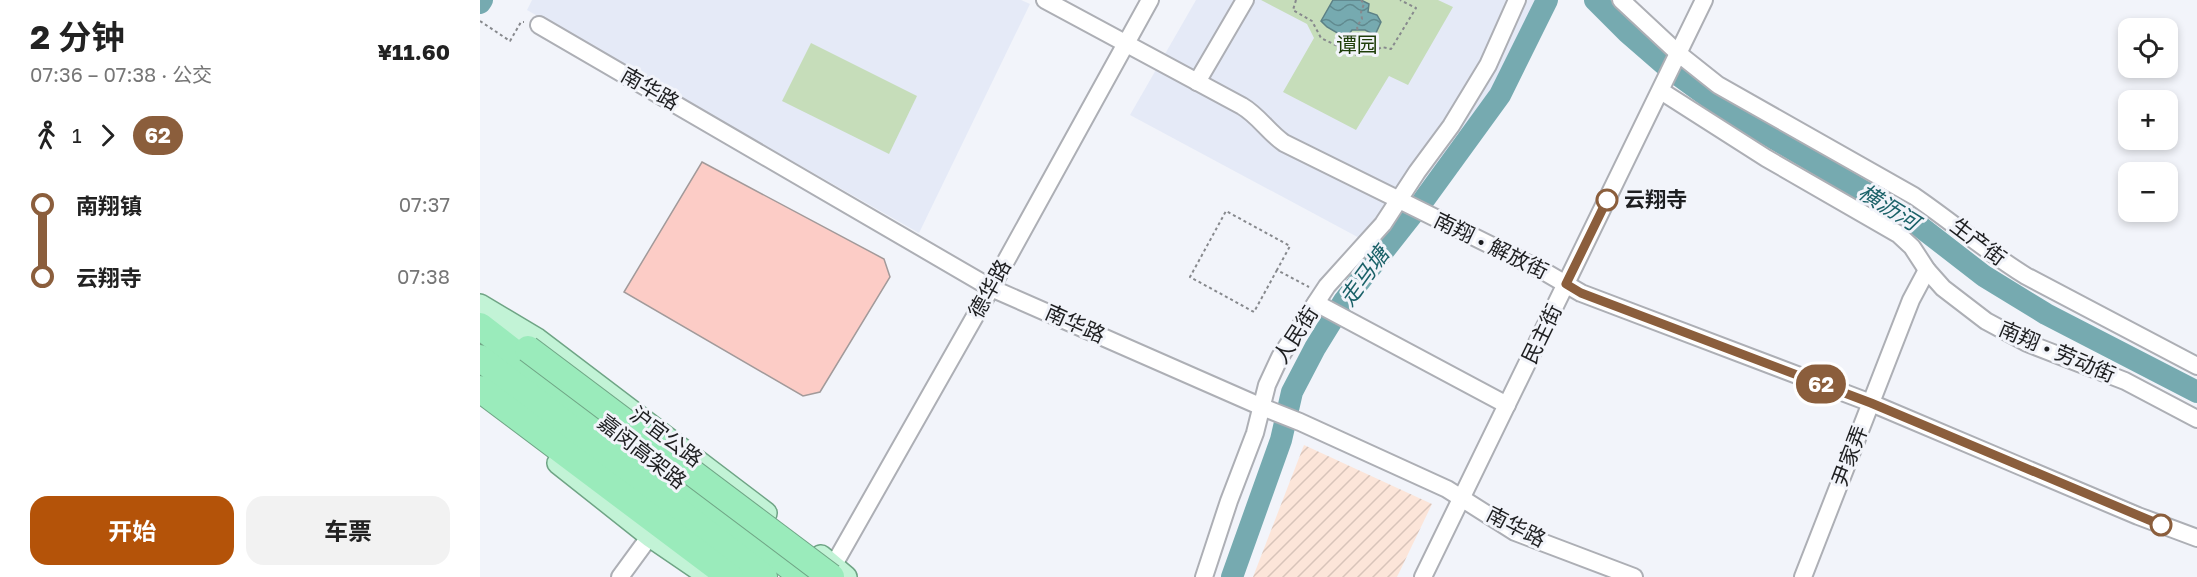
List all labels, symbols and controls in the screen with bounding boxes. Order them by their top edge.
text: 2 分钟 [30,17,124,56]
map controls [2118,18,2178,222]
button: locate [2118,18,2178,78]
park label: 谭园 [1336,31,1378,57]
text: ¥11.60 [378,38,450,65]
street label: 南华路 [617,61,684,115]
text: 07:36 – 07:38 · 公交 [30,62,212,86]
button: + [2118,90,2178,150]
icon: walk [30,119,63,152]
icon: forward [91,119,124,152]
text: 62 [145,122,171,148]
text: 1 [72,123,82,147]
button: − [2118,162,2178,222]
water label: 横沥河 [1854,178,1928,238]
place label: 云翔寺 [1624,186,1687,212]
marker: 云翔寺 [1596,189,1618,211]
text: 南翔镇 [76,192,142,219]
text: 07:37 [399,192,450,216]
street label: 南翔 • 解放街 [1430,206,1553,284]
street label: 生产街 [1946,212,2012,271]
water label: 走马塘 [1333,238,1396,310]
street label: 德华路 [962,255,1016,322]
text: 云翔寺 [76,264,142,291]
text: 07:38 [397,264,450,288]
street label: 南华路 [1041,298,1109,348]
street label: 民主街 [1516,300,1567,368]
street label: 人民街 [1267,301,1323,368]
street label: 南翔 • 劳动街 [1995,315,2119,387]
line badge: 62 [1794,364,1848,404]
text: 62 [1808,371,1834,397]
street label: 沪宜公路 [625,401,708,472]
street label: 嘉闵高架路 [593,409,692,494]
street label: 尹家弄 [1826,422,1872,490]
button: 开始 [30,496,234,565]
button: 车票 [246,496,450,565]
street label: 南华路 [1482,500,1550,552]
unlabelled marker [2150,514,2172,536]

